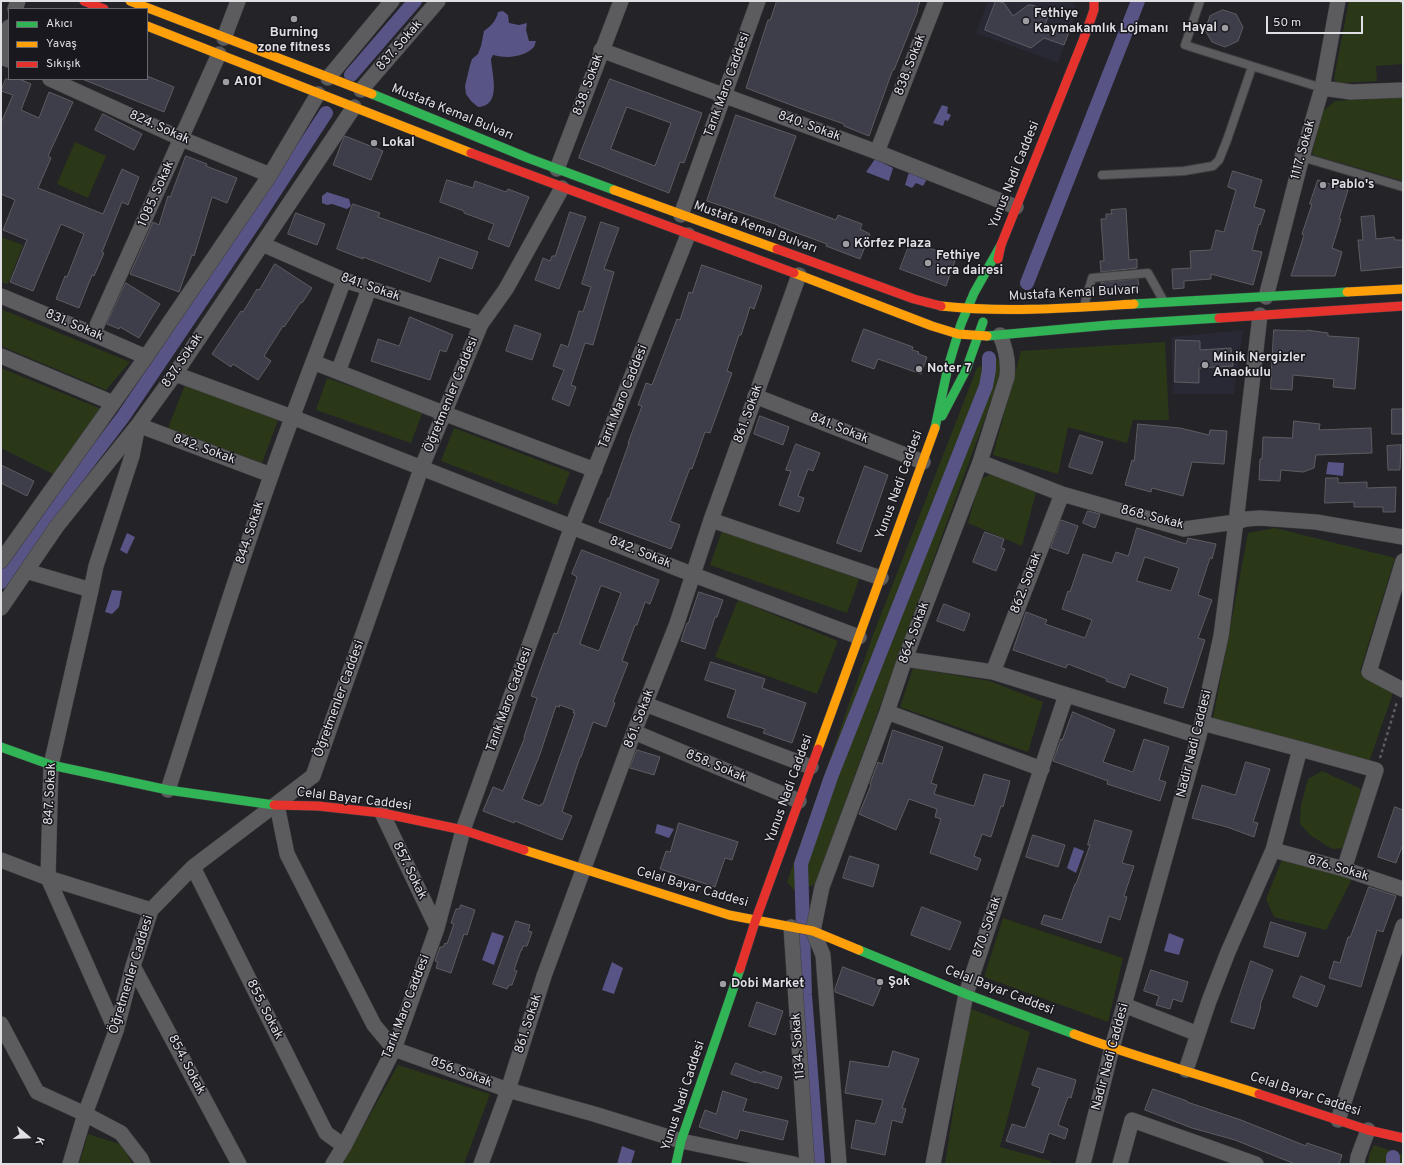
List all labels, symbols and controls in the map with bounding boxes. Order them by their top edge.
place label: Fethiye Kaymakamlık Lojmanı [1034,6,1168,37]
legend [8,8,148,80]
scale bar [1268,8,1365,34]
marker: Burning zone fitness [289,14,299,24]
text: 50 m [1273,15,1301,31]
text: Akıcı [46,16,73,32]
marker: Fethiye Kaymakamlık Lojmanı [1021,16,1031,26]
street label: 837. Sokak [374,17,426,75]
place label: Hayal [1182,20,1217,36]
marker: Hayal [1220,23,1230,33]
place label: Burning zone fitness [257,25,331,56]
street label: Tarık Maro Caddesi [702,30,754,140]
street label: 838. Sokak [892,32,930,98]
text: Yavaş [46,36,77,52]
street label: 838. Sokak [571,52,607,118]
text: Sıkışık [46,56,81,72]
place label: A101 [234,74,262,90]
marker: A101 [221,77,231,87]
street label: Mustafa Kemal Bulvarı [389,81,515,145]
street label: 824. Sokak [126,108,192,148]
street label: 840. Sokak [776,108,842,146]
street label: 1117. Sokak [1289,118,1319,182]
street label: Yunus Nadi Caddesi [986,119,1044,231]
place label: Lokal [382,135,415,151]
marker: Lokal [369,138,379,148]
street label: 1085. Sokak [136,159,178,229]
place label: Pablo's [1331,177,1374,193]
marker: Pablo's [1318,180,1328,190]
street label: Mustafa Kemal Bulvarı [691,198,819,258]
place label: Körfez Plaza [854,236,931,252]
marker: Körfez Plaza [841,239,851,249]
place label: Fethiye icra dairesi [936,248,1003,279]
marker: Fethiye icra dairesi [923,258,933,268]
street label: 841. Sokak [338,271,402,305]
street label: Mustafa Kemal Bulvarı [1009,283,1139,305]
street label: 831. Sokak [43,307,105,345]
street label: 837. Sokak [159,331,207,391]
street label: Öğretmenler Caddesi [422,335,482,455]
street label: Tarık Maro Caddesi [596,343,652,451]
place label: Minik Nergizler Anaokulu [1213,350,1306,381]
marker: Minik Nergizler Anaokulu [1200,360,1210,370]
place label: Noter 7 [927,361,972,377]
marker: Noter 7 [914,364,924,374]
street label: 861. Sokak [731,382,767,446]
street label: 841. Sokak [807,410,871,448]
street label: Yunus Nadi Caddesi [873,429,927,541]
street label: 842. Sokak [171,432,237,468]
street label: 844. Sokak [234,500,268,566]
street label: 868. Sokak [1119,503,1185,533]
street label: 842. Sokak [607,534,673,572]
street label: 862. Sokak [1008,550,1046,616]
street label: 864. Sokak [897,600,933,666]
street label: Öğretmenler Caddesi [312,638,368,760]
street label: Tarık Maro Caddesi [484,645,536,755]
street label: 861. Sokak [622,687,658,751]
street label: Nadir Nadi Caddesi [1174,689,1216,799]
street label: Yunus Nadi Caddesi [763,733,817,845]
street label: 858. Sokak [683,747,749,787]
street label: 847. Sokak [42,762,60,826]
street label: Celal Bayar Caddesi [296,785,412,815]
street label: 857. Sokak [388,840,430,902]
street label: 876. Sokak [1306,853,1370,885]
street label: Celal Bayar Caddesi [634,865,750,911]
street label: 870. Sokak [970,894,1006,960]
street label: Öğretmenler Caddesi [106,914,158,1036]
street label: Tarık Maro Caddesi [380,953,434,1061]
street label: Celal Bayar Caddesi [942,963,1056,1019]
place label: Şok [888,974,910,990]
place label: Dobi Market [731,976,804,992]
street label: 855. Sokak [242,977,286,1043]
marker: Şok [875,977,885,987]
marker: Dobi Market [718,979,728,989]
street label: 861. Sokak [512,992,546,1056]
street label: Nadir Nadi Caddesi [1089,1002,1133,1112]
street label: 1134. Sokak [789,1012,809,1080]
street label: 854. Sokak [164,1032,208,1098]
street label: Yunus Nadi Caddesi [659,1039,709,1153]
street label: 856. Sokak [428,1055,494,1091]
street label: Celal Bayar Caddesi [1248,1070,1362,1120]
north arrow [8,1117,48,1157]
text: K [31,1135,47,1147]

